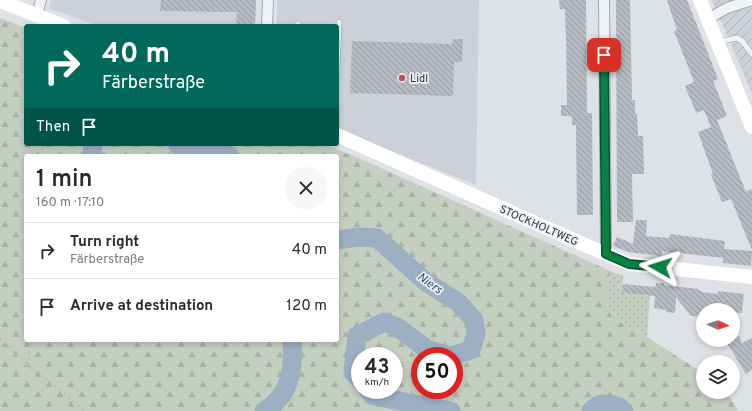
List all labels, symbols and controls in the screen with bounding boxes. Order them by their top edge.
text: 40 m [102,37,170,73]
pin [587,38,621,72]
icon: right [36,40,88,92]
icon: arrive [593,44,615,66]
text: Färberstraße [102,72,205,95]
place label: Lidl [410,72,428,86]
marker: Lidl [397,73,407,83]
icon: arrive [78,116,100,138]
text: Then [36,118,70,137]
text: 1 min [36,165,93,195]
button: close [285,167,327,209]
text: 160 m · 17:10 [36,195,104,211]
street label: STOCKHOLTWEG [497,202,580,250]
text: Turn right [70,233,139,252]
icon: right [36,240,58,262]
text: 40 m [292,241,327,260]
position arrow [639,246,681,288]
text: Färberstraße [70,252,144,268]
water label: Niers [414,269,446,299]
icon: arrive [36,296,58,318]
text: Arrive at destination [70,297,213,316]
text: 120 m [286,297,327,316]
north arrow [696,303,740,347]
map controls [696,303,740,399]
speed limit sign: 50 [411,347,463,399]
text: 43 [365,355,389,381]
button: layers [696,355,740,399]
text: km/h [365,376,389,389]

